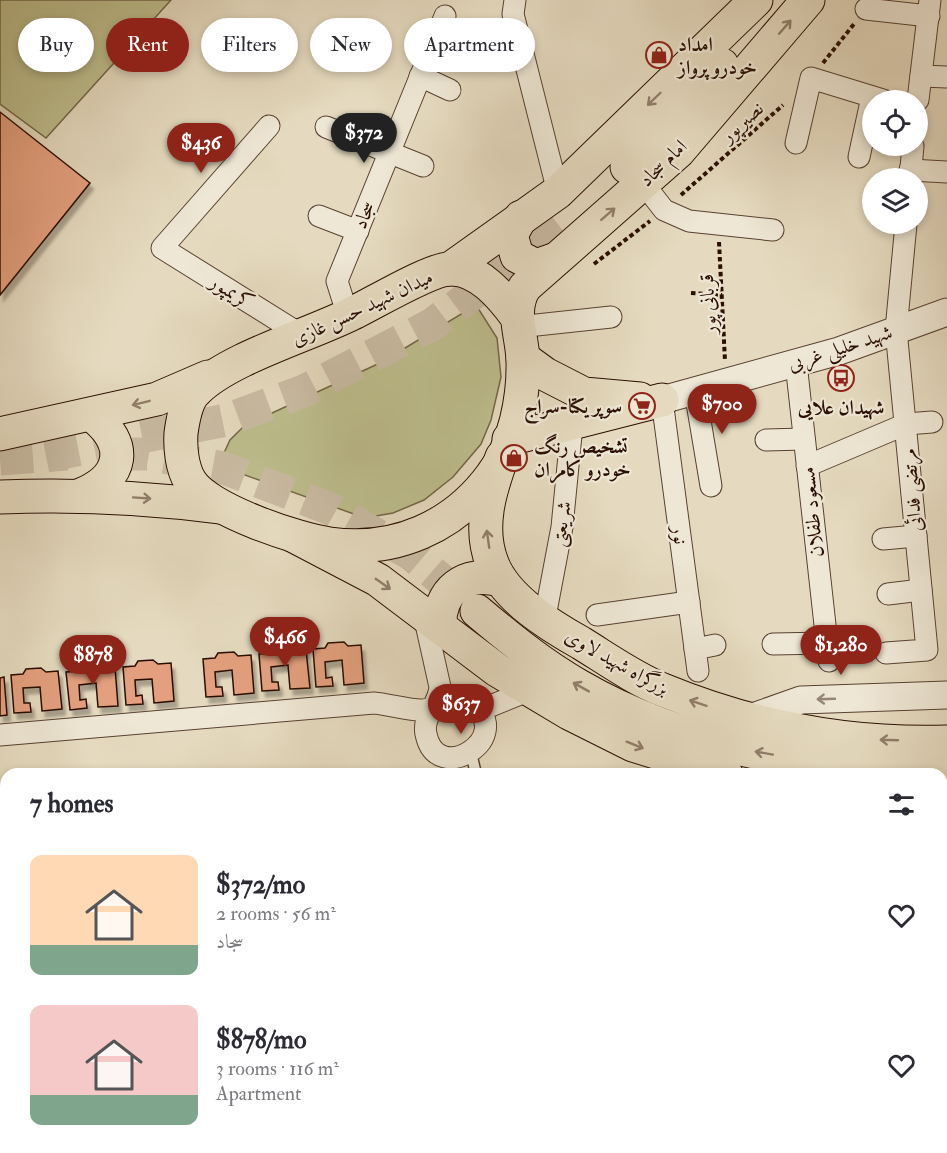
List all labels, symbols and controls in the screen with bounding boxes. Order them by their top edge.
chip: Buy [18,18,94,72]
chip: Rent [106,18,189,72]
chip: Filters [201,18,298,72]
chip: New [310,18,392,72]
chip: Apartment [404,18,535,72]
one-way arrow [778,20,792,35]
place label: امداد خودرو پرواز [676,32,757,81]
shop icon: امداد خودرو پرواز [644,40,674,70]
map controls [862,90,928,234]
button: locate [862,90,928,156]
one-way arrow [646,92,661,106]
street label: نصیرپور [714,96,770,151]
pin: $372 [328,113,400,164]
text: $372 [345,120,383,145]
pin: $436 [165,123,237,174]
text: $436 [181,130,221,155]
street label: امام سجاد [634,134,696,196]
button: layers [862,168,928,234]
street label: سجاد [347,198,381,232]
one-way arrow [600,207,615,221]
street label: میدان شهید حسن غازی [287,264,437,353]
street label: کریمپور [203,268,259,316]
street label: قربانی پور [694,273,724,337]
street label: شهید خلیلی غربی [785,319,896,379]
bus stop icon: شهیدان علایی [826,363,856,393]
pin: $700 [686,384,758,435]
supermarket icon: سوپر یکتا-سراج [627,391,657,421]
text: $700 [702,391,742,416]
place label: سوپر یکتا-سراج [524,394,622,425]
place label: شهیدان علایی [797,395,884,421]
one-way arrow [132,397,151,409]
place label: تشخیص رنگ خودرو کامران [534,433,631,484]
shop icon: تشخیص رنگ خودرو کامران [499,443,529,473]
street label: مرتضی فدائی [896,447,930,533]
street label: مسعود طفلان [795,466,829,558]
one-way arrow [132,492,152,503]
street label: شریعتی [545,499,579,549]
street label: نور [666,522,694,546]
one-way arrow [482,529,493,549]
one-way arrow [374,578,390,590]
pin: $466 [249,617,321,668]
street label: بزرگراه شهید لاوی [561,622,674,701]
text: $466 [264,624,306,649]
pin: $1,280 [792,625,890,676]
text: $1,280 [815,632,868,657]
pin: $878 [57,635,129,686]
text: $878 [73,642,113,667]
one-way arrow [573,681,591,692]
pin: $637 [425,684,497,735]
text: $637 [442,691,480,716]
one-way arrow [816,693,836,705]
one-way arrow [689,696,708,707]
one-way arrow [879,735,899,746]
one-way arrow [625,740,643,751]
one-way arrow [755,747,774,758]
text: 7 homes [30,788,113,820]
icon: filters [885,788,918,821]
text: $372/mo [216,869,305,901]
icon: home [78,879,150,951]
icon: heart [885,899,918,932]
text: 2 rooms · 56 m² [216,901,336,926]
text: سجاد [216,929,244,954]
text: $878/mo [216,1024,306,1056]
icon: home [78,1029,150,1101]
icon: heart [885,1049,918,1082]
text: 3 rooms · 116 m² [216,1056,339,1081]
text: Apartment [216,1081,301,1106]

